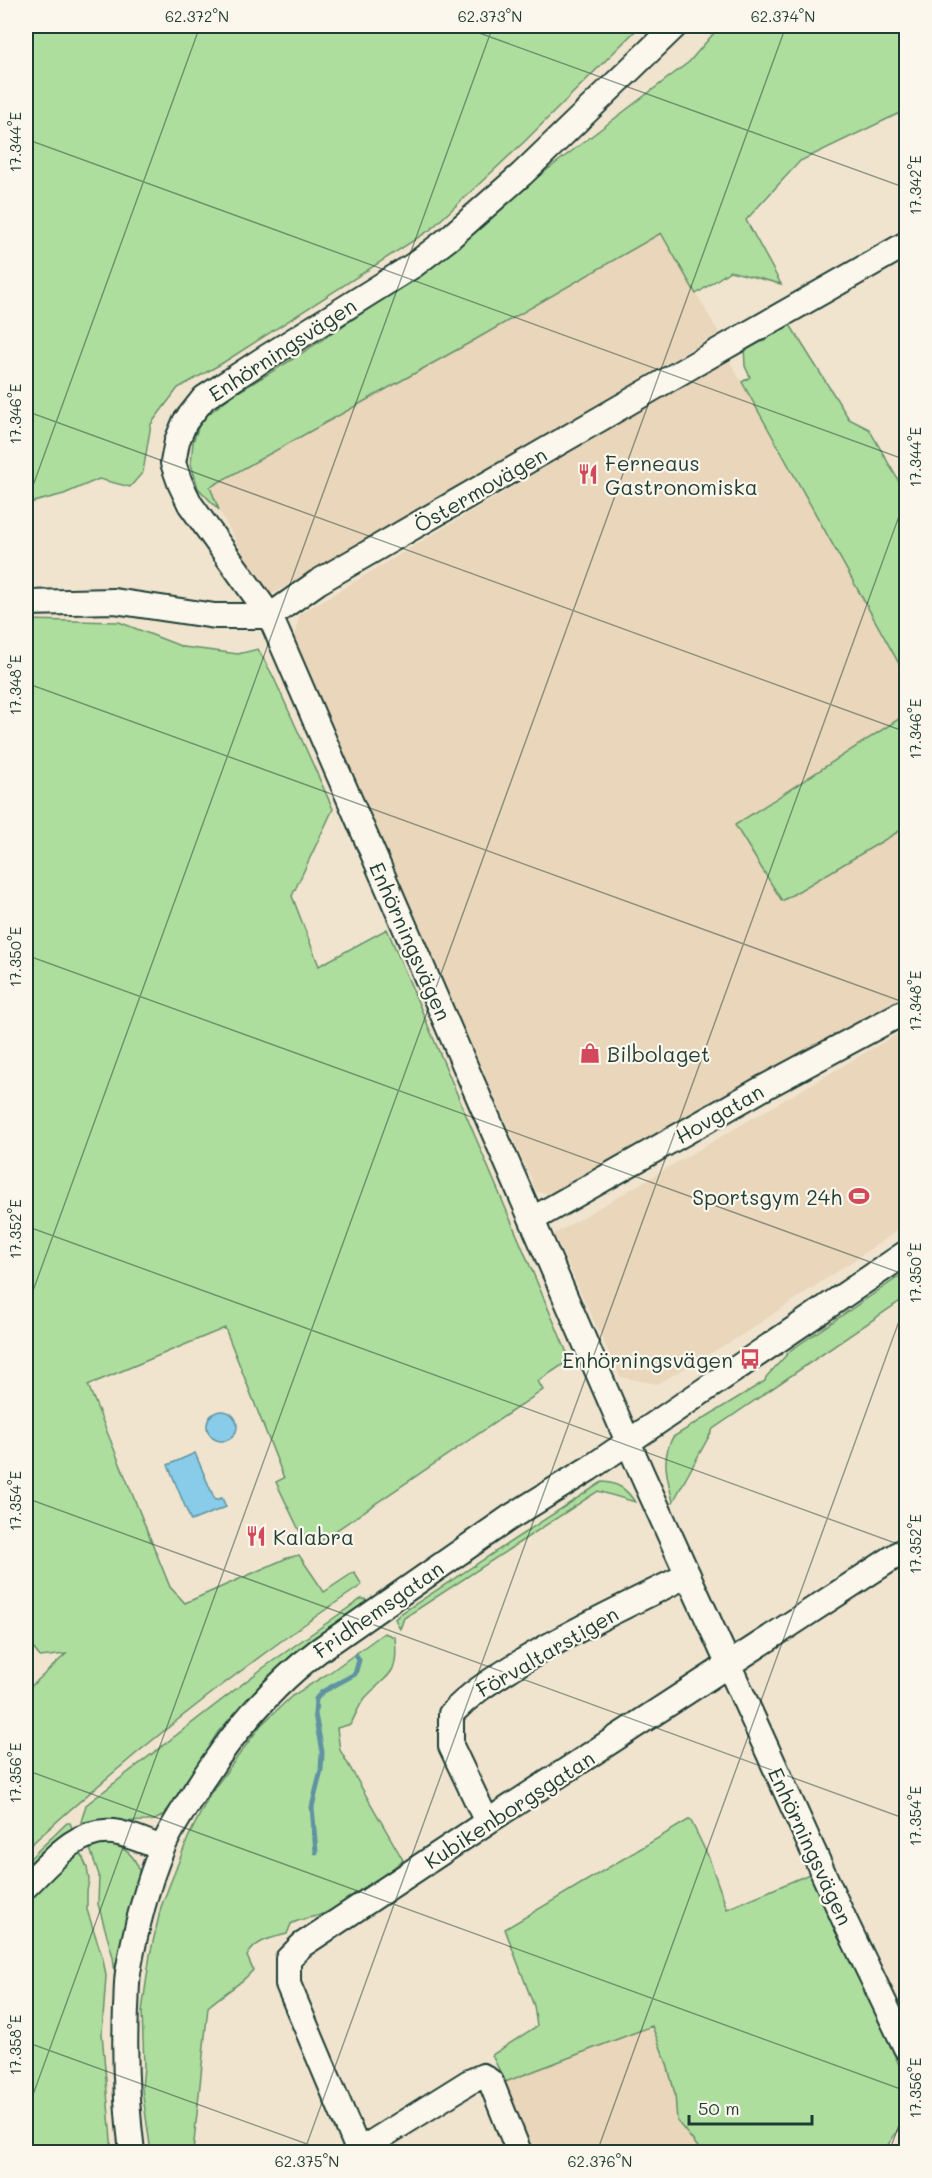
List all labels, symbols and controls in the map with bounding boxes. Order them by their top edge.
text: 62.372°N [165,6,229,26]
text: 62.373°N [458,6,522,26]
text: 62.374°N [751,6,815,26]
text: 17.344°E [5,111,25,172]
text: 17.342°E [905,155,925,215]
street label: Enhörningsvägen [203,291,361,407]
text: 17.346°E [5,383,25,444]
text: 17.344°E [905,426,925,487]
street label: Östermovägen [409,440,551,538]
place label: Ferneaus Gastronomiska [605,449,758,500]
restaurant icon: Ferneaus Gastronomiska [576,462,600,486]
text: 17.348°E [5,654,25,715]
text: 17.346°E [905,698,925,759]
street label: Enhörningsvägen [364,858,458,1024]
text: 17.350°E [5,926,25,987]
text: 17.348°E [905,970,925,1031]
place label: Bilbolaget [607,1040,710,1067]
shop icon: Bilbolaget [578,1041,602,1065]
street label: Hovgatan [670,1077,768,1149]
place label: Sportsgym 24h [692,1183,842,1210]
sports icon: Sportsgym 24h [847,1184,871,1208]
text: 17.352°E [5,1199,25,1259]
text: 17.350°E [905,1242,925,1303]
place label: Enhörningsvägen [562,1346,733,1373]
bus stop icon: Enhörningsvägen [738,1347,762,1371]
text: 17.354°E [5,1471,25,1531]
text: 17.352°E [905,1514,925,1574]
place label: Kalabra [273,1523,354,1550]
restaurant icon: Kalabra [244,1524,268,1548]
street label: Fridhemsgatan [308,1554,448,1664]
street label: Förvaltarstigen [471,1599,623,1703]
text: 17.356°E [5,1742,25,1803]
street label: Kubikenborgsgatan [419,1744,599,1874]
street label: Enhörningsvägen [763,1763,859,1929]
text: 17.354°E [905,1786,925,1846]
text: 17.358°E [5,2014,25,2075]
text: 17.356°E [905,2057,925,2118]
scale bar [689,2088,812,2126]
text: 50 m [698,2096,740,2120]
text: 62.375°N [275,2151,339,2171]
text: 62.376°N [568,2151,632,2171]

